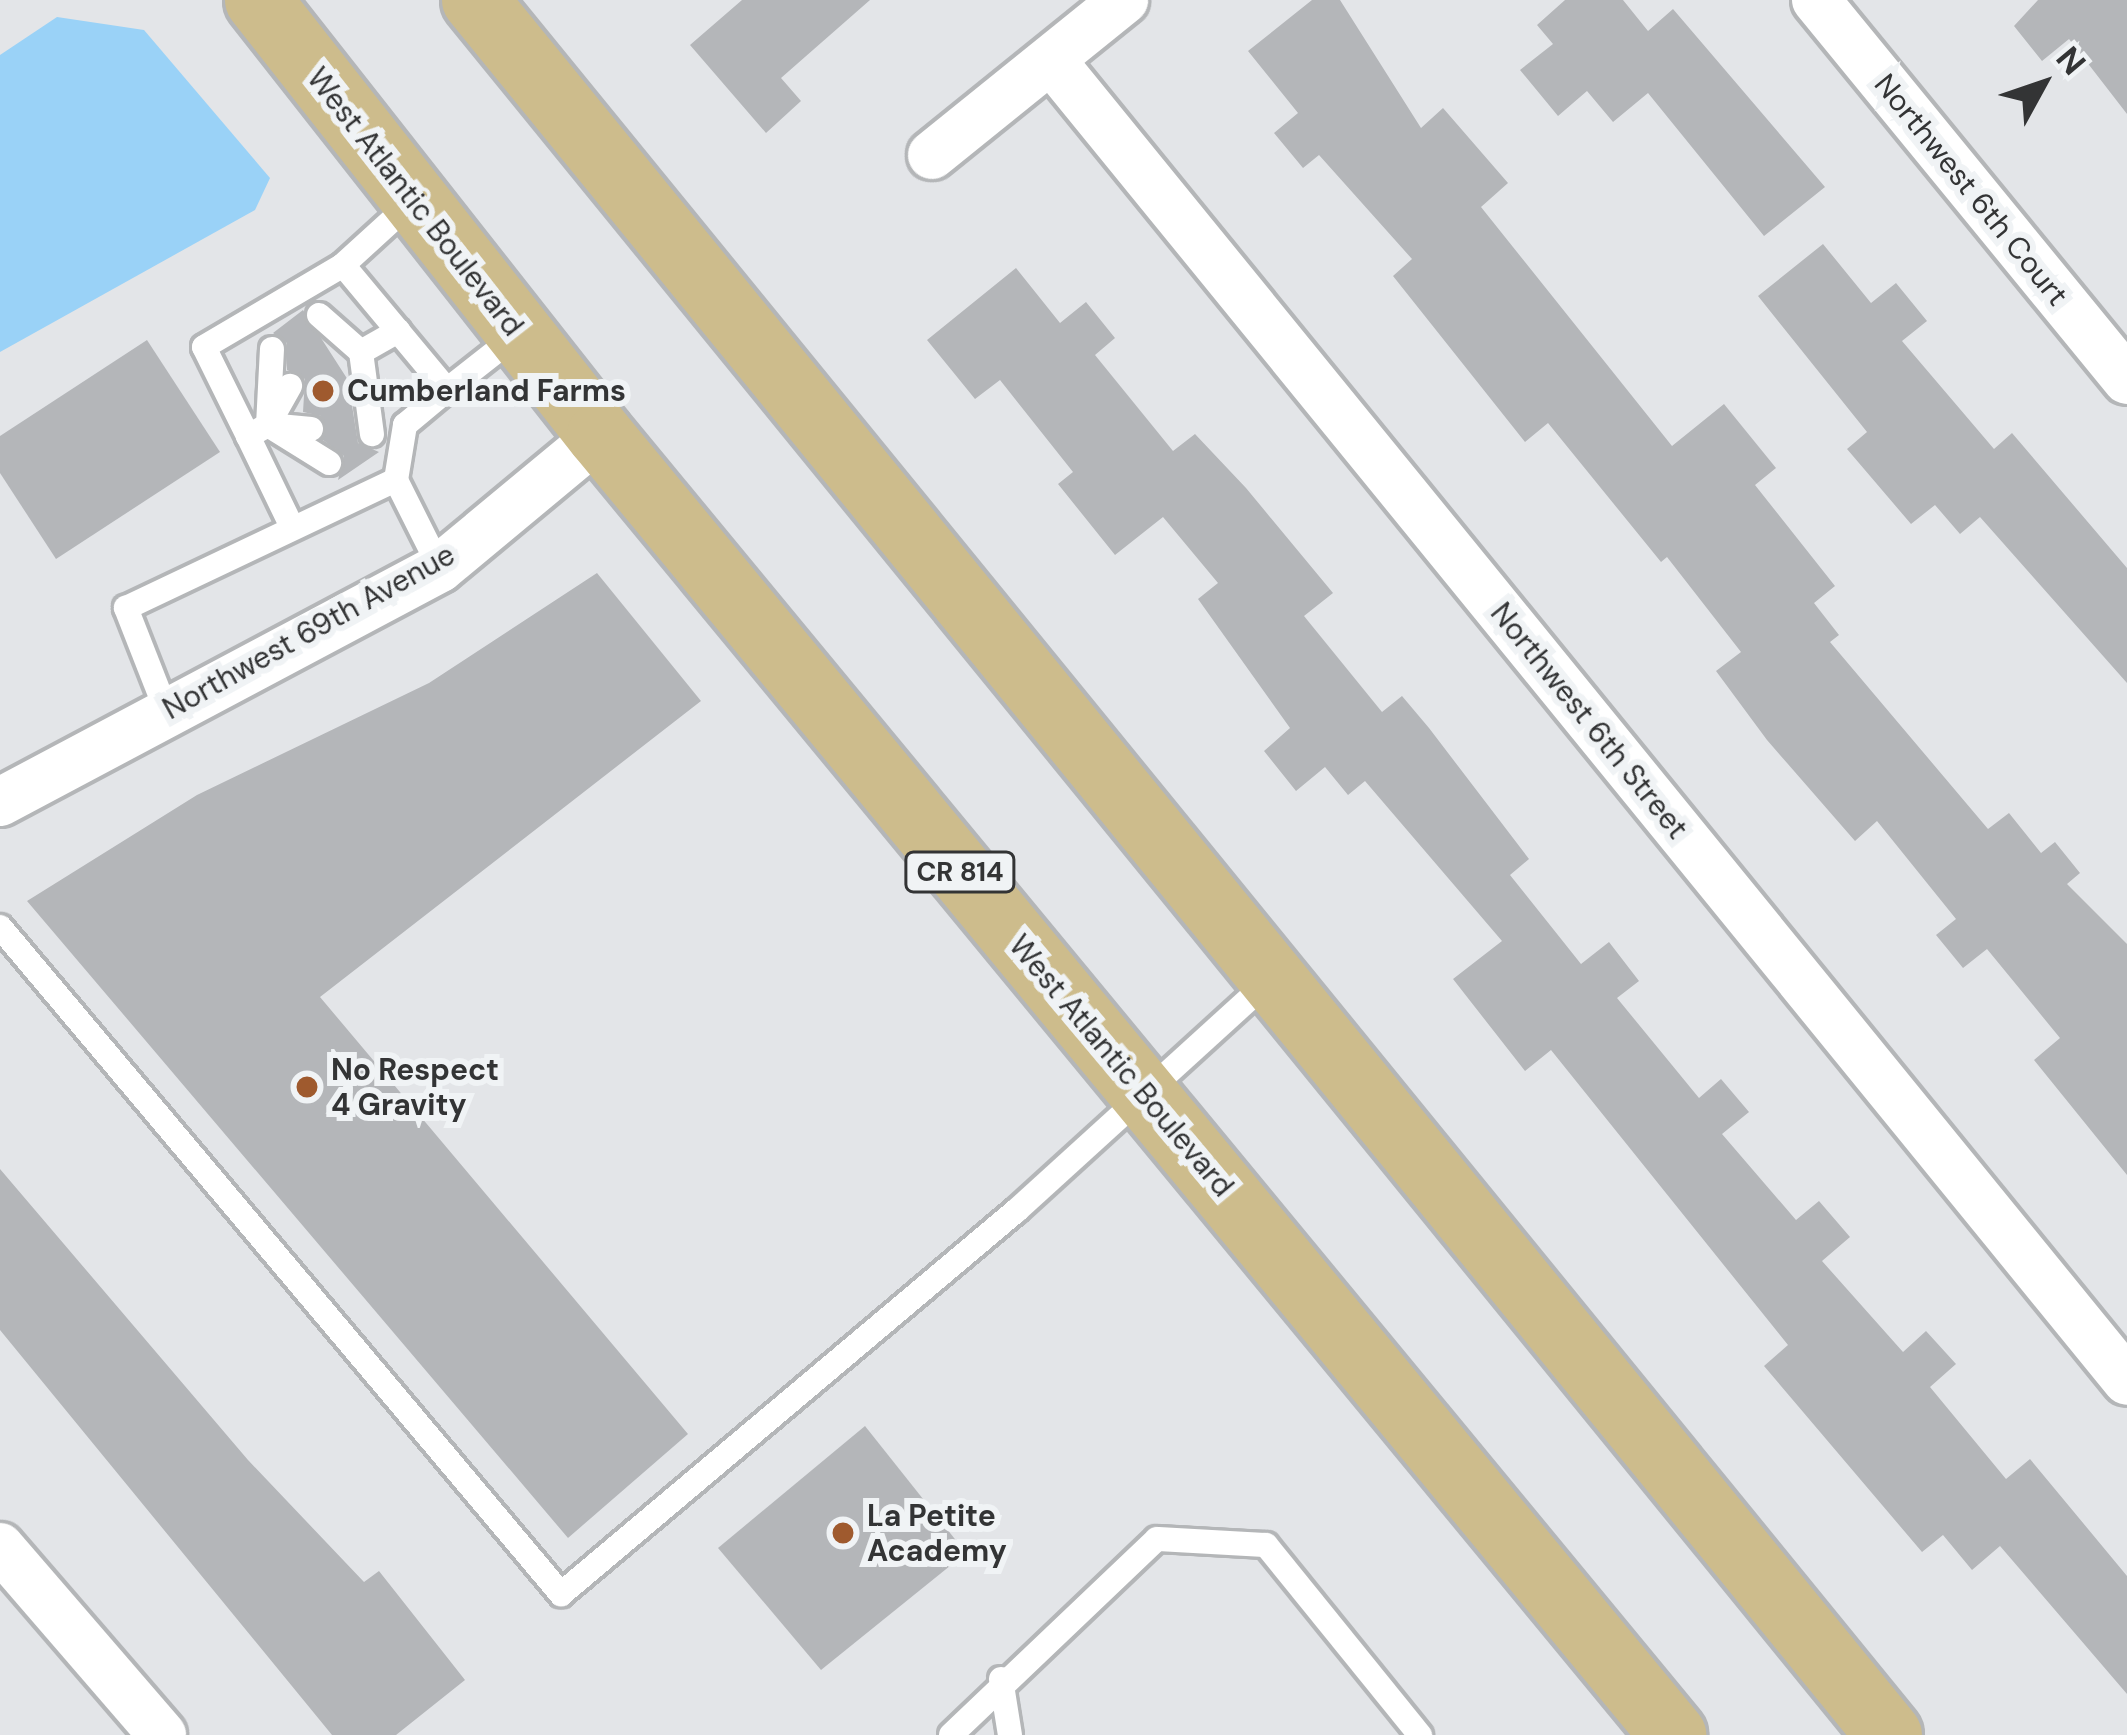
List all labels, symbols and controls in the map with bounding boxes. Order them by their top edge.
north arrow [1983,24,2103,144]
text: N [2047,38,2095,84]
street label: West Atlantic Boulevard [299,61,531,343]
street label: Northwest 6th Court [1867,67,2075,313]
place label: Cumberland Farms [347,373,626,409]
marker: Cumberland Farms [310,378,336,404]
street label: Northwest 69th Avenue [157,537,461,727]
street label: Northwest 6th Street [1483,596,1695,846]
road number: CR 814 [903,851,1017,893]
street label: West Atlantic Boulevard [1001,928,1241,1204]
place label: No Respect 4 Gravity [331,1052,499,1122]
marker: No Respect 4 Gravity [294,1074,320,1100]
place label: La Petite Academy [867,1498,1007,1568]
marker: La Petite Academy [830,1520,856,1546]

